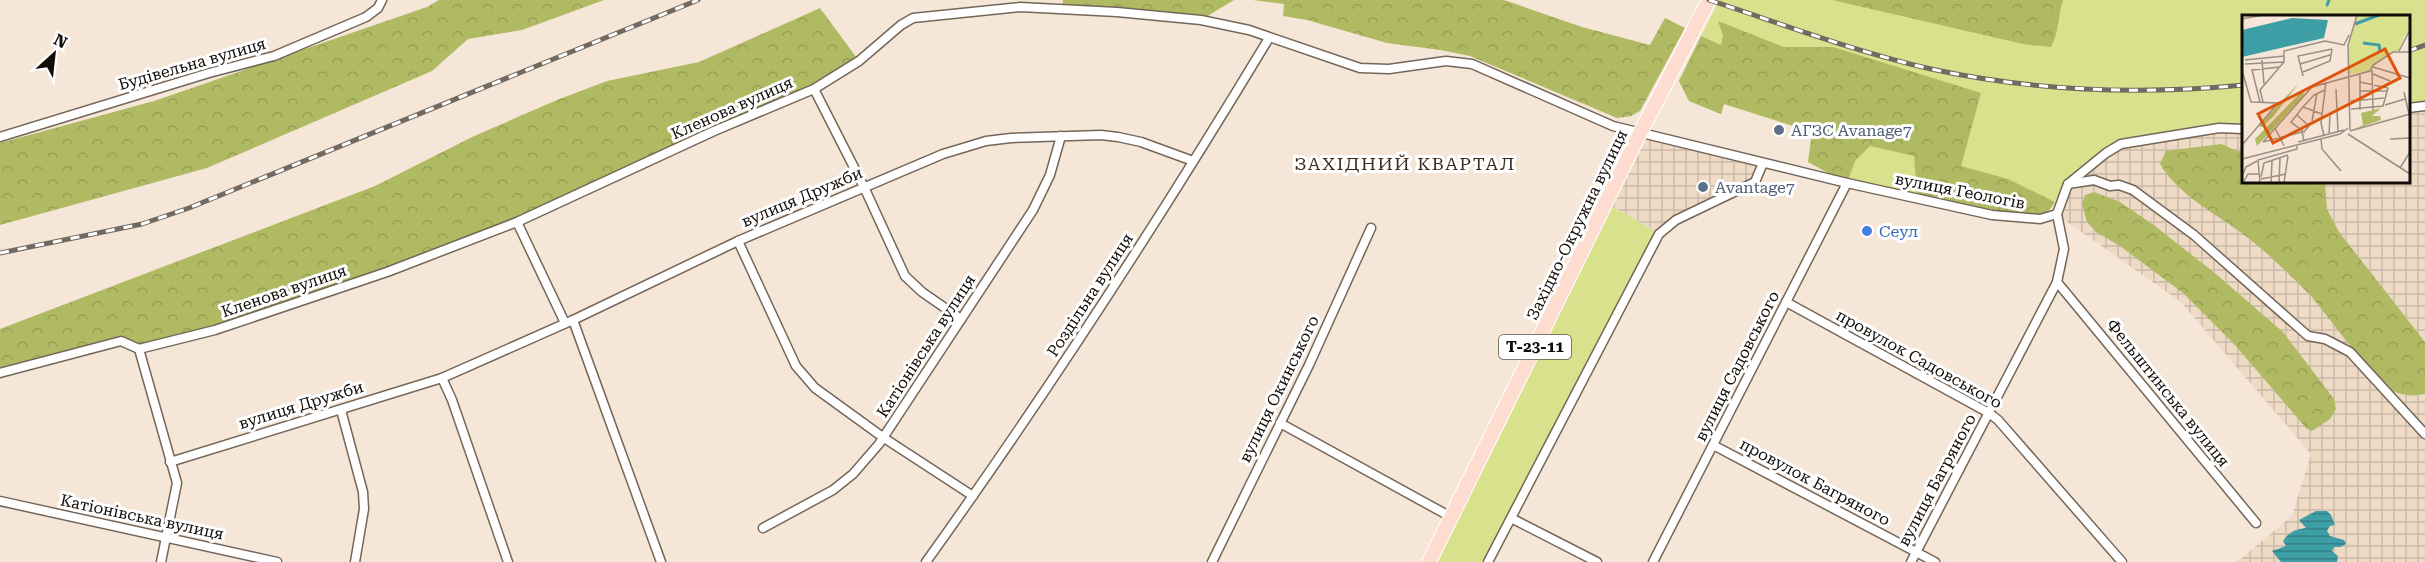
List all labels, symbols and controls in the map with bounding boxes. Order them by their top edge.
inset map [2242,15,2410,183]
north arrow [24,24,84,84]
text: N [51,30,70,52]
street label: Будівельна вулиця [116,34,268,94]
street label: Кленова вулиця [668,73,796,143]
place label: АГЗС Avanage7 [1791,121,1912,140]
marker: АГЗС Avanage7 [1772,123,1786,137]
street label: Західно-Окружна вулиця [1523,127,1631,323]
district label: ЗАХІДНИЙ КВАРТАЛ [1294,153,1516,174]
street label: вулиця Дружби [739,163,866,231]
street label: вулиця Геологів [1893,169,2027,213]
place label: Avantage7 [1715,178,1795,197]
marker: Avantage7 [1696,180,1710,194]
place label: Сеул [1879,222,1918,241]
marker: Сеул [1860,224,1874,238]
street label: Роздільна вулиця [1043,230,1137,360]
street label: Кленова вулиця [219,261,349,321]
street label: Катіонівська вулиця [873,271,979,421]
street label: вулиця Садовського [1691,287,1783,444]
street label: провулок Садовського [1833,305,2005,413]
street label: вулиця Окинського [1235,312,1323,466]
street label: Фельштинська вулиця [2103,315,2233,471]
road number: Т-23-11 [1499,335,1571,359]
street label: вулиця Дружби [236,377,366,433]
street label: вулиця Багряного [1894,410,1980,549]
street label: провулок Багряного [1737,434,1894,530]
street label: Катіонівська вулиця [59,490,225,544]

